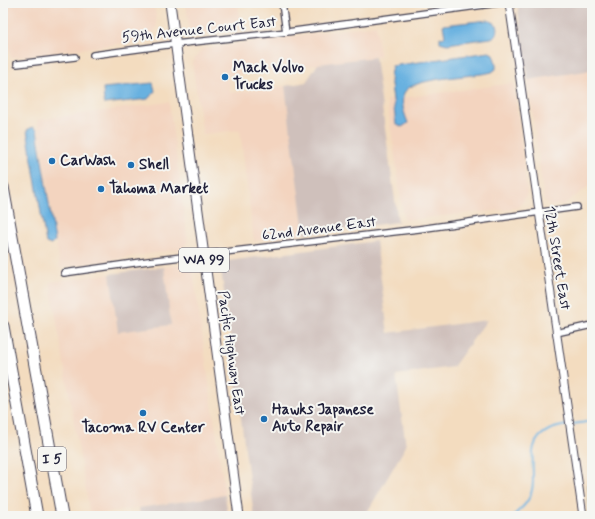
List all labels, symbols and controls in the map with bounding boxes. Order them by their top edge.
street label: 59th Avenue Court East [121,12,278,48]
place label: Mack Volvo Trucks [233,58,304,95]
marker: Mack Volvo Trucks [220,72,230,82]
place label: CarWash [60,151,116,171]
place label: Shell [139,155,170,175]
marker: CarWash [47,156,57,166]
marker: Shell [126,160,136,170]
place label: Tahoma Market [109,179,209,199]
marker: Tahoma Market [96,184,106,194]
street label: 12th Street East [539,205,575,312]
street label: 62nd Avenue East [261,212,378,246]
road number: WA 99 [179,248,229,272]
street label: Pacific Highway East [211,289,250,417]
place label: Hawks Japanese Auto Repair [272,400,374,437]
marker: Tacoma RV Center [138,408,148,418]
marker: Hawks Japanese Auto Repair [259,414,269,424]
place label: Tacoma RV Center [82,418,205,438]
road number: I 5 [38,447,66,471]

